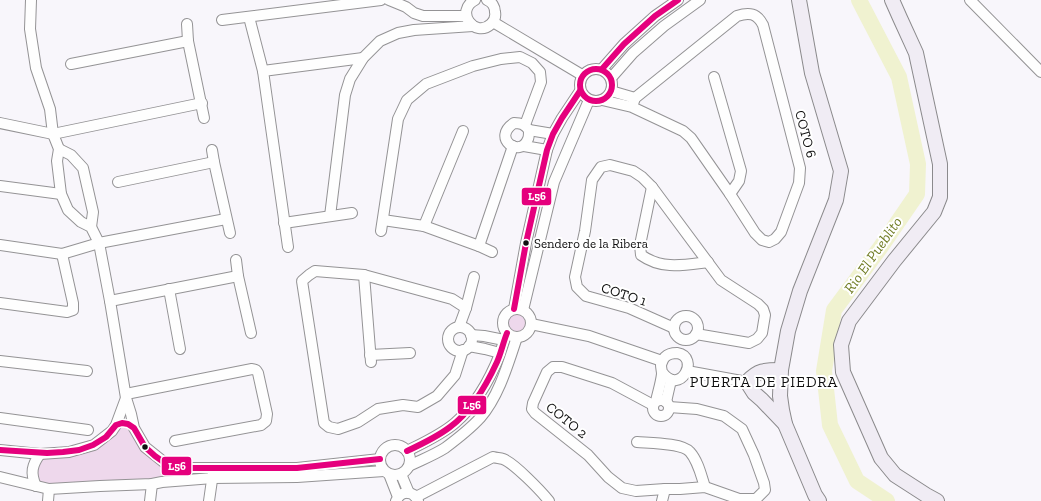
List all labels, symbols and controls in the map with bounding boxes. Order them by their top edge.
street label: COTO 6 [791,108,820,160]
line badge: L56 [521,187,552,206]
text: L56 [528,190,546,203]
water label: Rio El Pueblito [840,213,906,297]
place label: Sendero de la Ribera [534,236,649,251]
marker: Sendero de la Ribera [521,238,531,248]
street label: COTO 1 [599,279,649,310]
district label: PUERTA DE PIEDRA [690,373,838,391]
line badge: L56 [457,395,487,415]
text: L56 [463,399,481,412]
street label: COTO 2 [543,399,591,442]
unlabelled marker [140,442,150,452]
line badge: L56 [161,456,192,476]
text: L56 [168,460,186,473]

